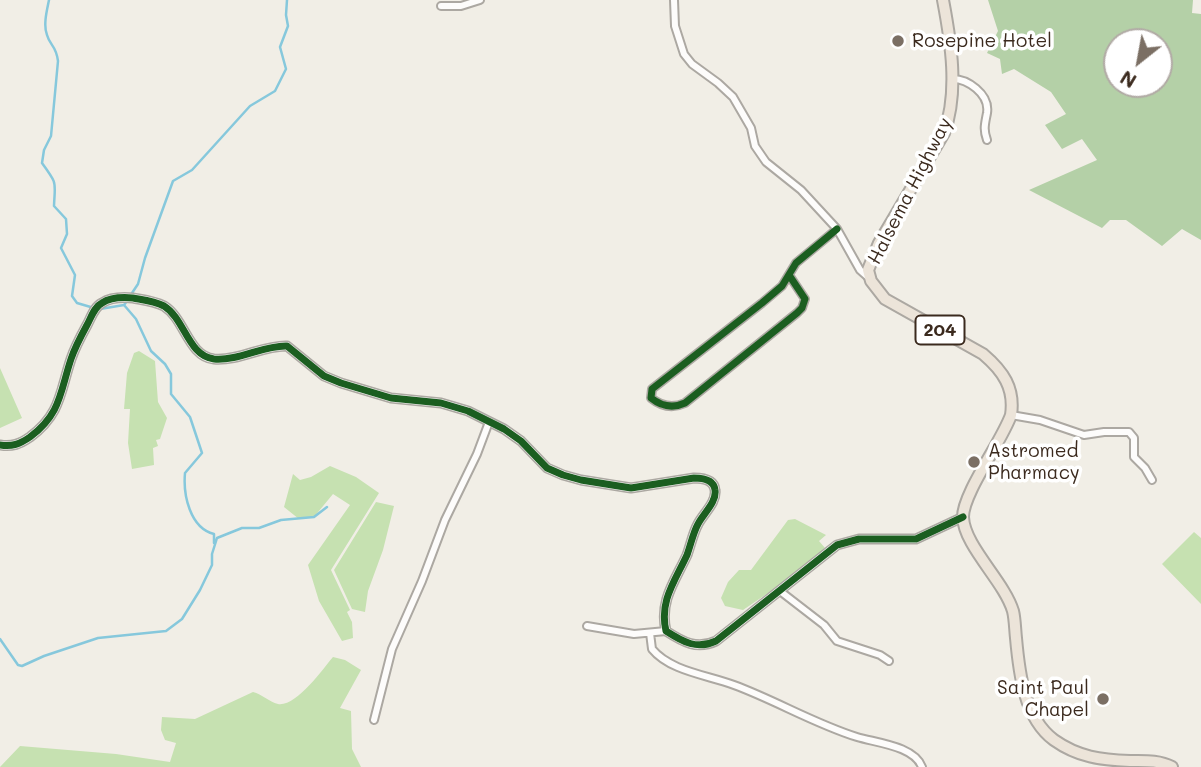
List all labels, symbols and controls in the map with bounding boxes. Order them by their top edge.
north arrow [1103,28,1173,98]
place label: Rosepine Hotel [912,30,1052,52]
marker: Rosepine Hotel [890,33,906,49]
text: N [1115,65,1141,94]
street label: Halsema Highway [863,114,957,268]
road number: 204 [916,316,964,344]
place label: Astromed Pharmacy [988,440,1080,484]
marker: Astromed Pharmacy [966,454,982,470]
place label: Saint Paul Chapel [997,677,1089,721]
marker: Saint Paul Chapel [1095,691,1111,707]

